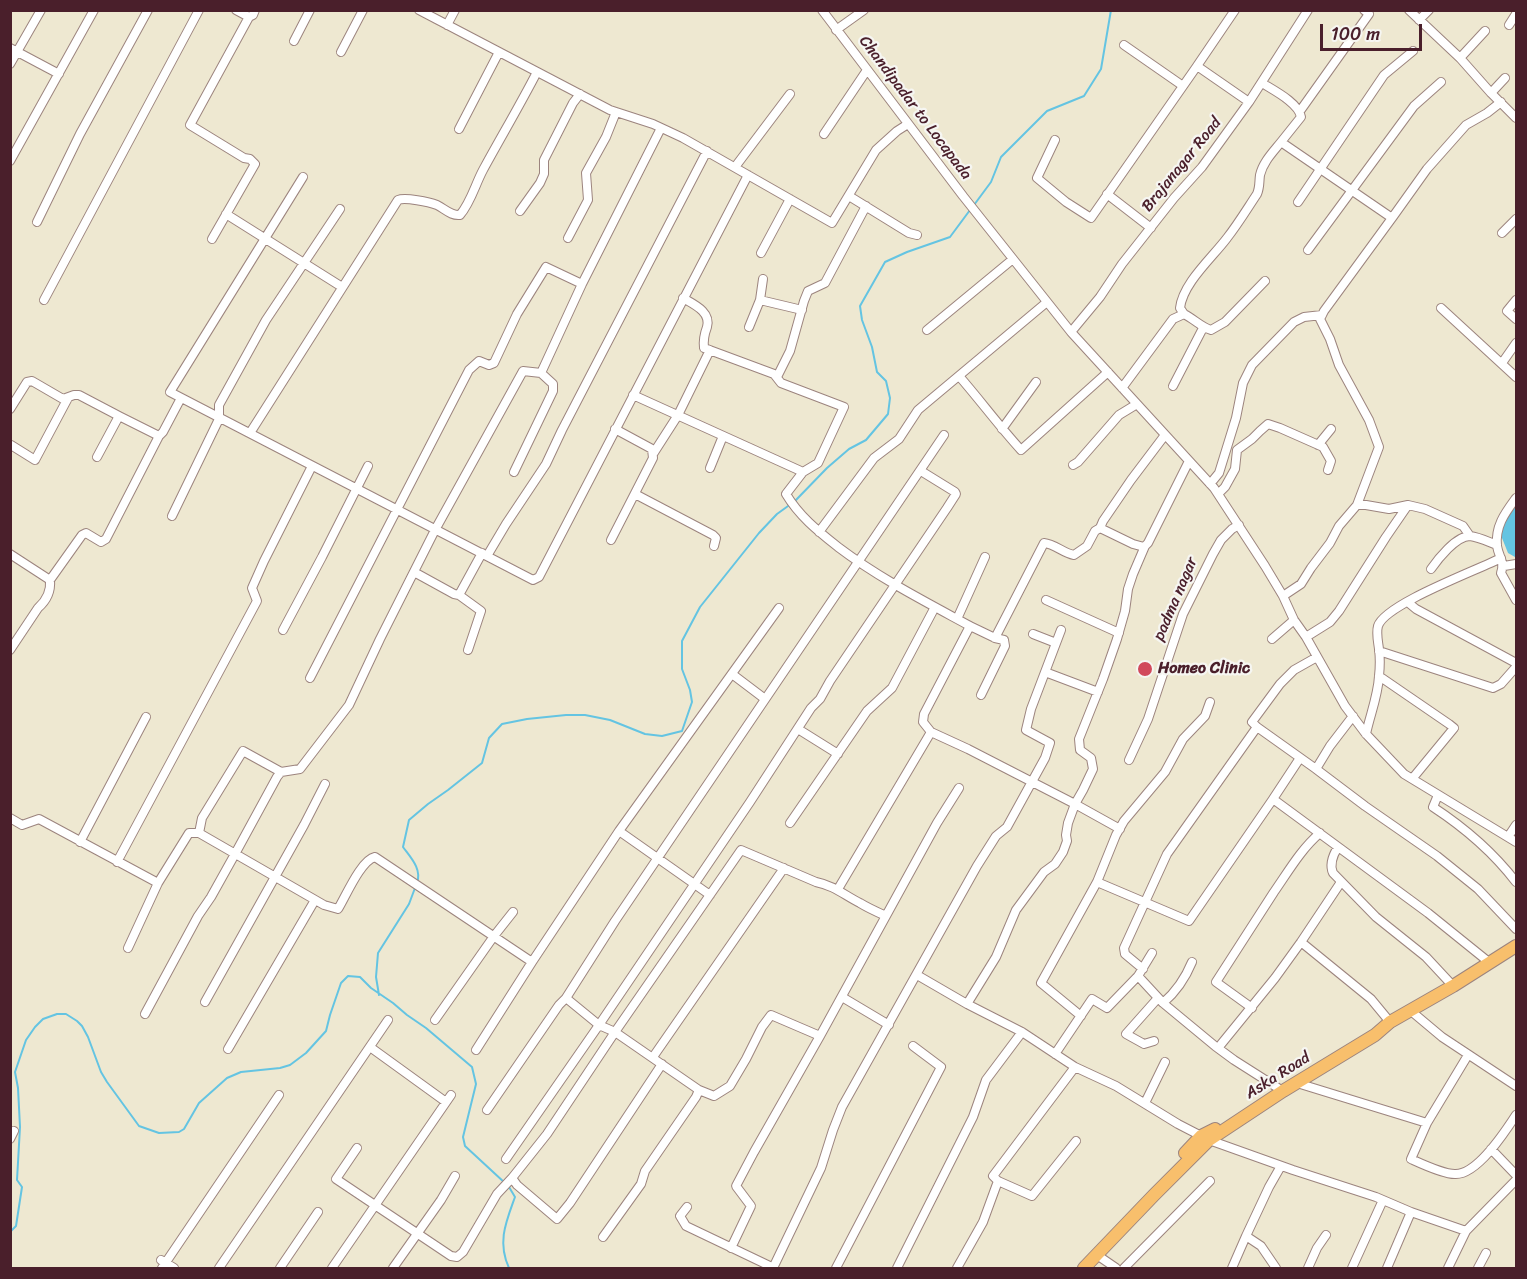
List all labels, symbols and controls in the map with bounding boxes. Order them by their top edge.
scale bar [1323,12,1425,50]
text: 100 m [1331,18,1380,50]
street label: Chandipadar to Locapada [855,32,975,184]
street label: Brajanagar Road [1138,114,1226,216]
street label: padma nagar [1150,554,1202,644]
place label: Homeo Clinic [1158,659,1250,679]
marker: Homeo Clinic [1136,660,1154,678]
street label: Aska Road [1242,1049,1314,1103]

